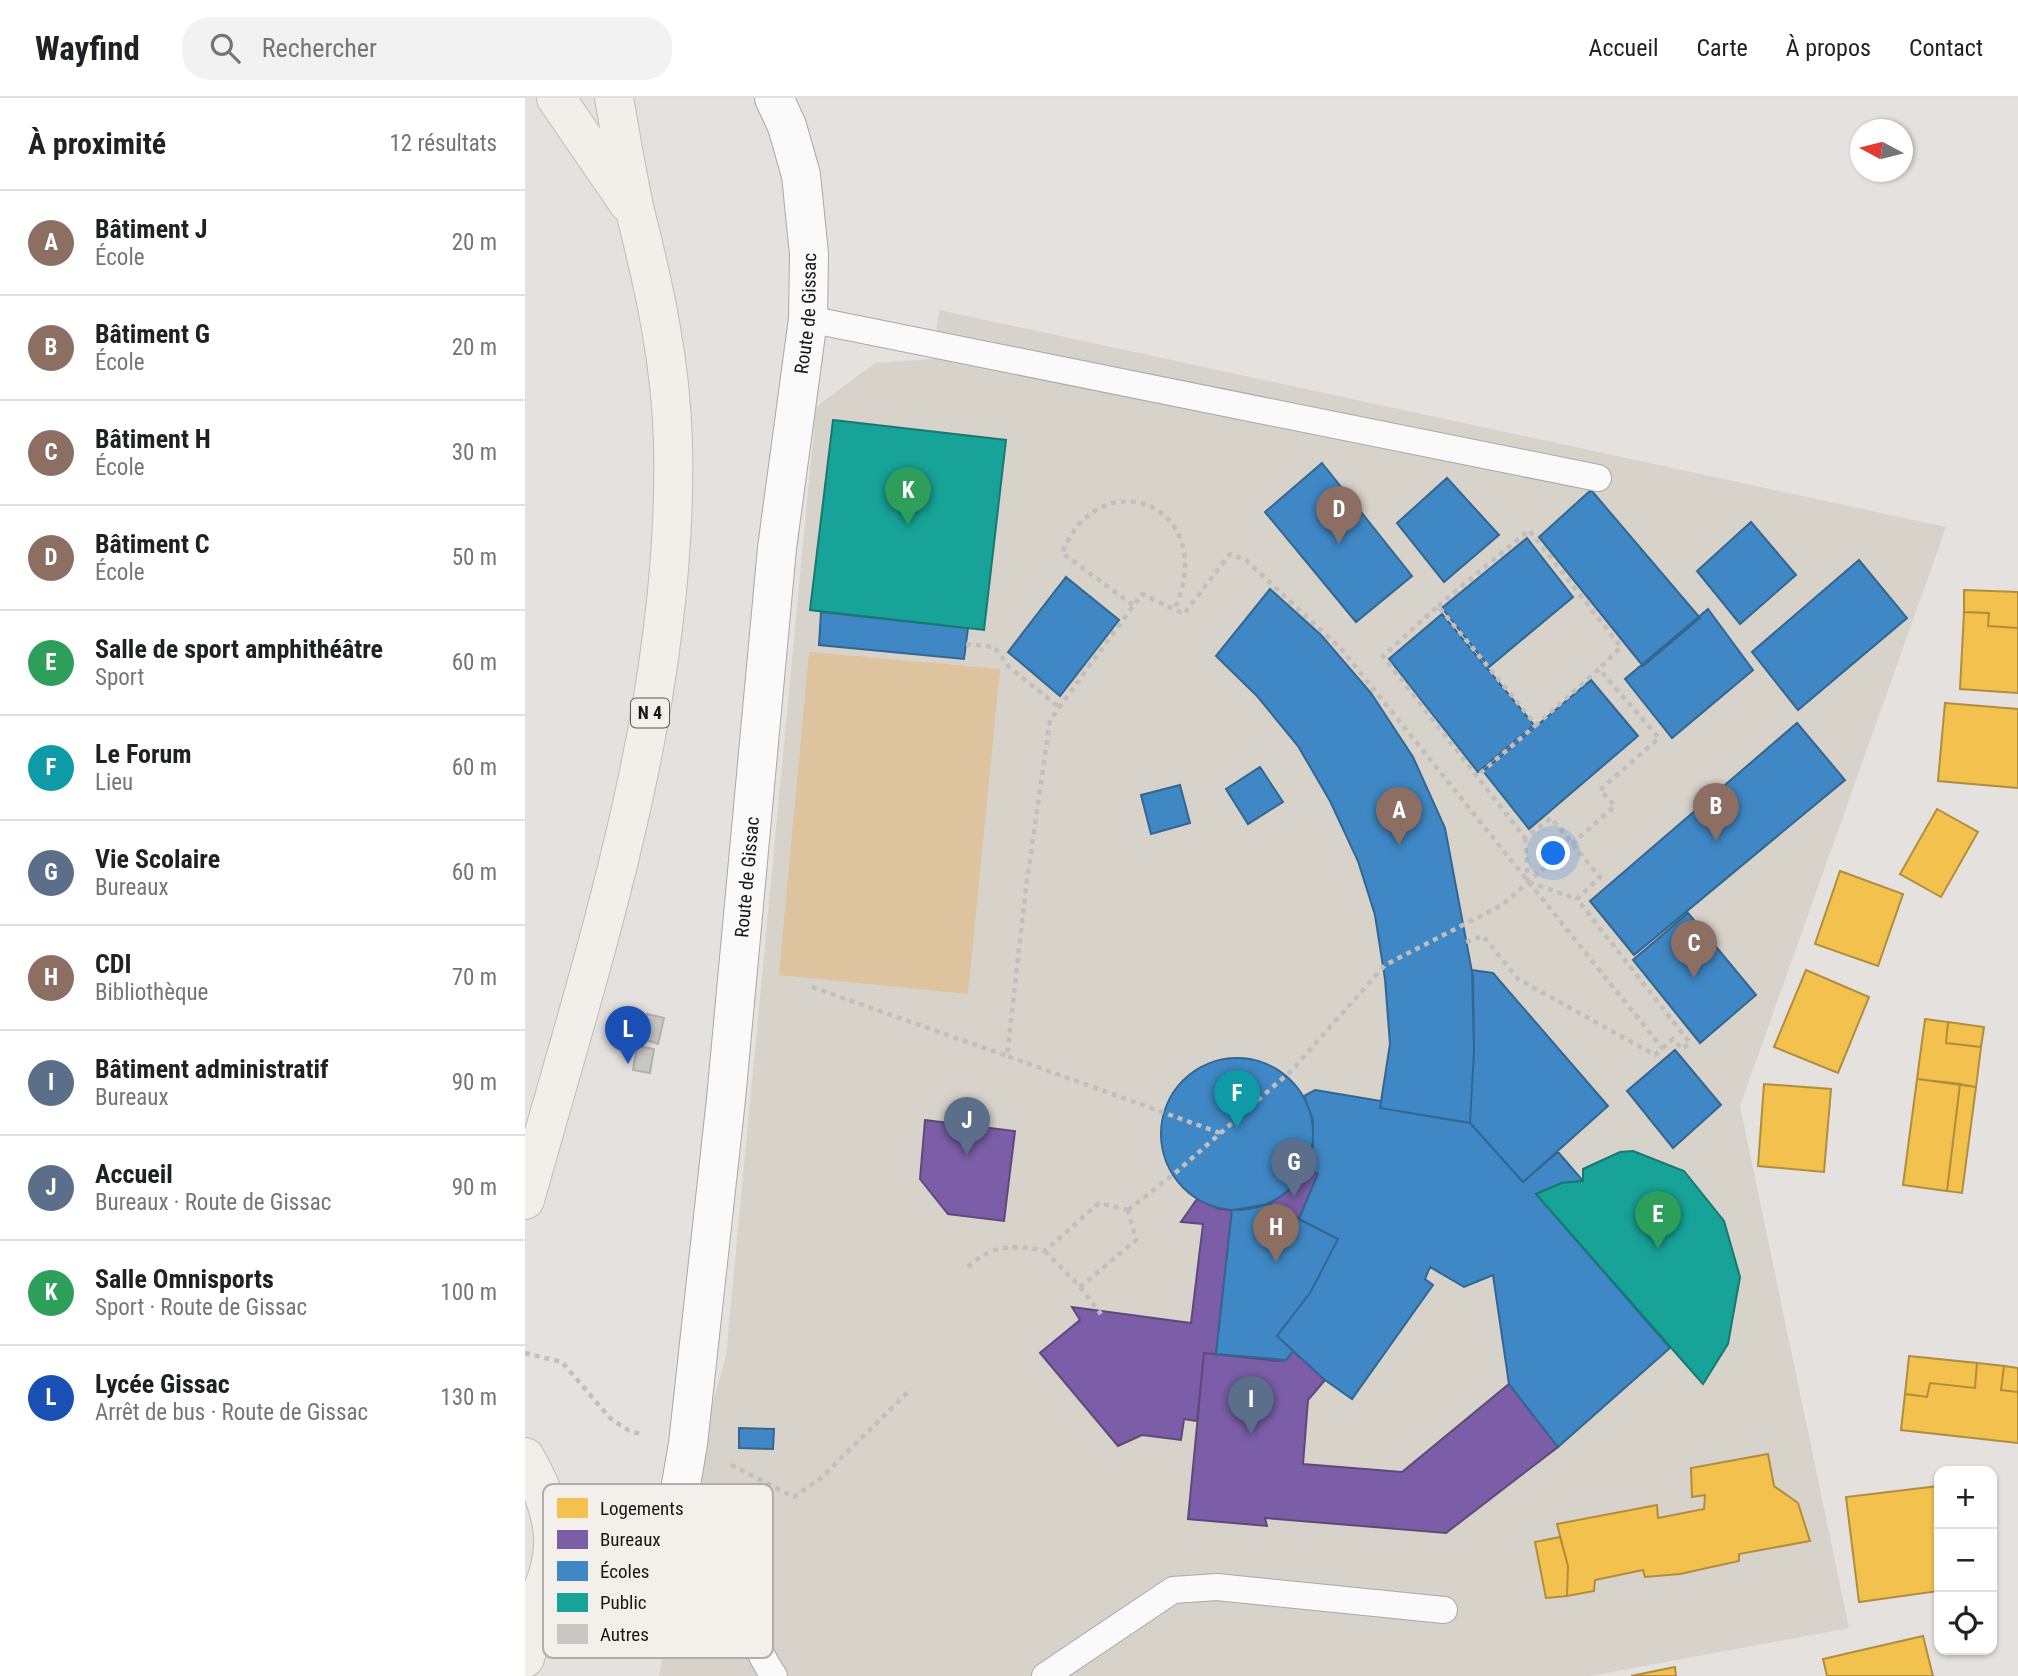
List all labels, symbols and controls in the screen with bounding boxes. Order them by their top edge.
search box [182,17,672,80]
text: Wayfind [35,29,140,68]
icon: search [206,29,244,67]
text: Rechercher [262,33,377,63]
text: Accueil [1589,34,1658,62]
text: Carte [1696,34,1748,62]
text: À propos [1786,34,1871,62]
text: Contact [1909,34,1983,62]
north arrow [1850,119,1913,182]
text: À proximité [28,126,166,161]
text: 12 résultats [389,130,497,157]
text: Bâtiment J [95,214,208,244]
text: A [44,229,58,256]
text: 20 m [452,229,497,256]
text: École [95,244,144,271]
street label: Route de Gissac [790,253,821,375]
text: Bâtiment G [95,319,210,349]
text: B [45,334,57,361]
text: 20 m [452,334,497,361]
text: École [95,349,144,376]
text: Bâtiment H [95,424,211,454]
text: C [44,439,58,466]
text: 30 m [452,439,497,466]
text: École [95,454,144,481]
pin: K [885,467,931,525]
pin: D [1316,486,1362,544]
text: Bâtiment C [95,529,210,559]
text: D [45,544,58,571]
text: 50 m [452,544,497,571]
text: École [95,559,144,586]
text: Salle de sport amphithéâtre [95,634,383,664]
text: E [45,649,57,676]
text: 60 m [452,649,497,676]
text: Sport [95,664,144,691]
road number: N 4 [631,698,669,728]
text: Le Forum [95,739,192,769]
text: F [46,754,56,781]
text: 60 m [452,754,497,781]
text: Lieu [95,769,133,796]
pin: B [1693,783,1739,841]
pin: A [1376,787,1422,845]
street label: Route de Gissac [730,815,764,939]
your location [1536,836,1570,870]
text: Vie Scolaire [95,844,220,874]
text: G [44,859,58,886]
text: 60 m [452,859,497,886]
text: Bureaux [95,874,168,901]
pin: C [1671,920,1717,978]
text: CDI [95,949,132,979]
text: H [44,964,58,991]
text: 70 m [452,964,497,991]
text: Bibliothèque [95,979,208,1006]
pin: L [605,1006,651,1064]
text: Bâtiment administratif [95,1054,328,1084]
text: I [48,1069,54,1096]
text: 90 m [452,1069,497,1096]
pin: F [1214,1070,1260,1128]
text: Bureaux [95,1084,168,1111]
pin: J [944,1097,990,1155]
pin: G [1271,1139,1317,1197]
text: Accueil [95,1159,173,1189]
text: J [45,1174,57,1201]
text: 90 m [452,1174,497,1201]
text: Bureaux · Route de Gissac [95,1189,331,1216]
pin: E [1635,1191,1681,1249]
pin: H [1253,1204,1299,1262]
text: Salle Omnisports [95,1264,274,1294]
text: K [45,1279,57,1306]
text: 100 m [440,1279,497,1306]
text: Sport · Route de Gissac [95,1294,307,1321]
text: Lycée Gissac [95,1369,230,1399]
pin: I [1228,1376,1274,1434]
text: L [45,1384,57,1411]
text: 130 m [440,1384,497,1411]
text: Arrêt de bus · Route de Gissac [95,1399,368,1426]
map controls [1934,1466,1997,1655]
button: + [1934,1466,1997,1529]
legend [543,1484,773,1658]
text: Logements [600,1497,684,1520]
text: Bureaux [600,1528,661,1551]
button: − [1934,1529,1997,1592]
text: Écoles [600,1560,650,1583]
text: Public [600,1591,647,1614]
button: locate [1934,1592,1997,1655]
text: Autres [600,1623,649,1646]

